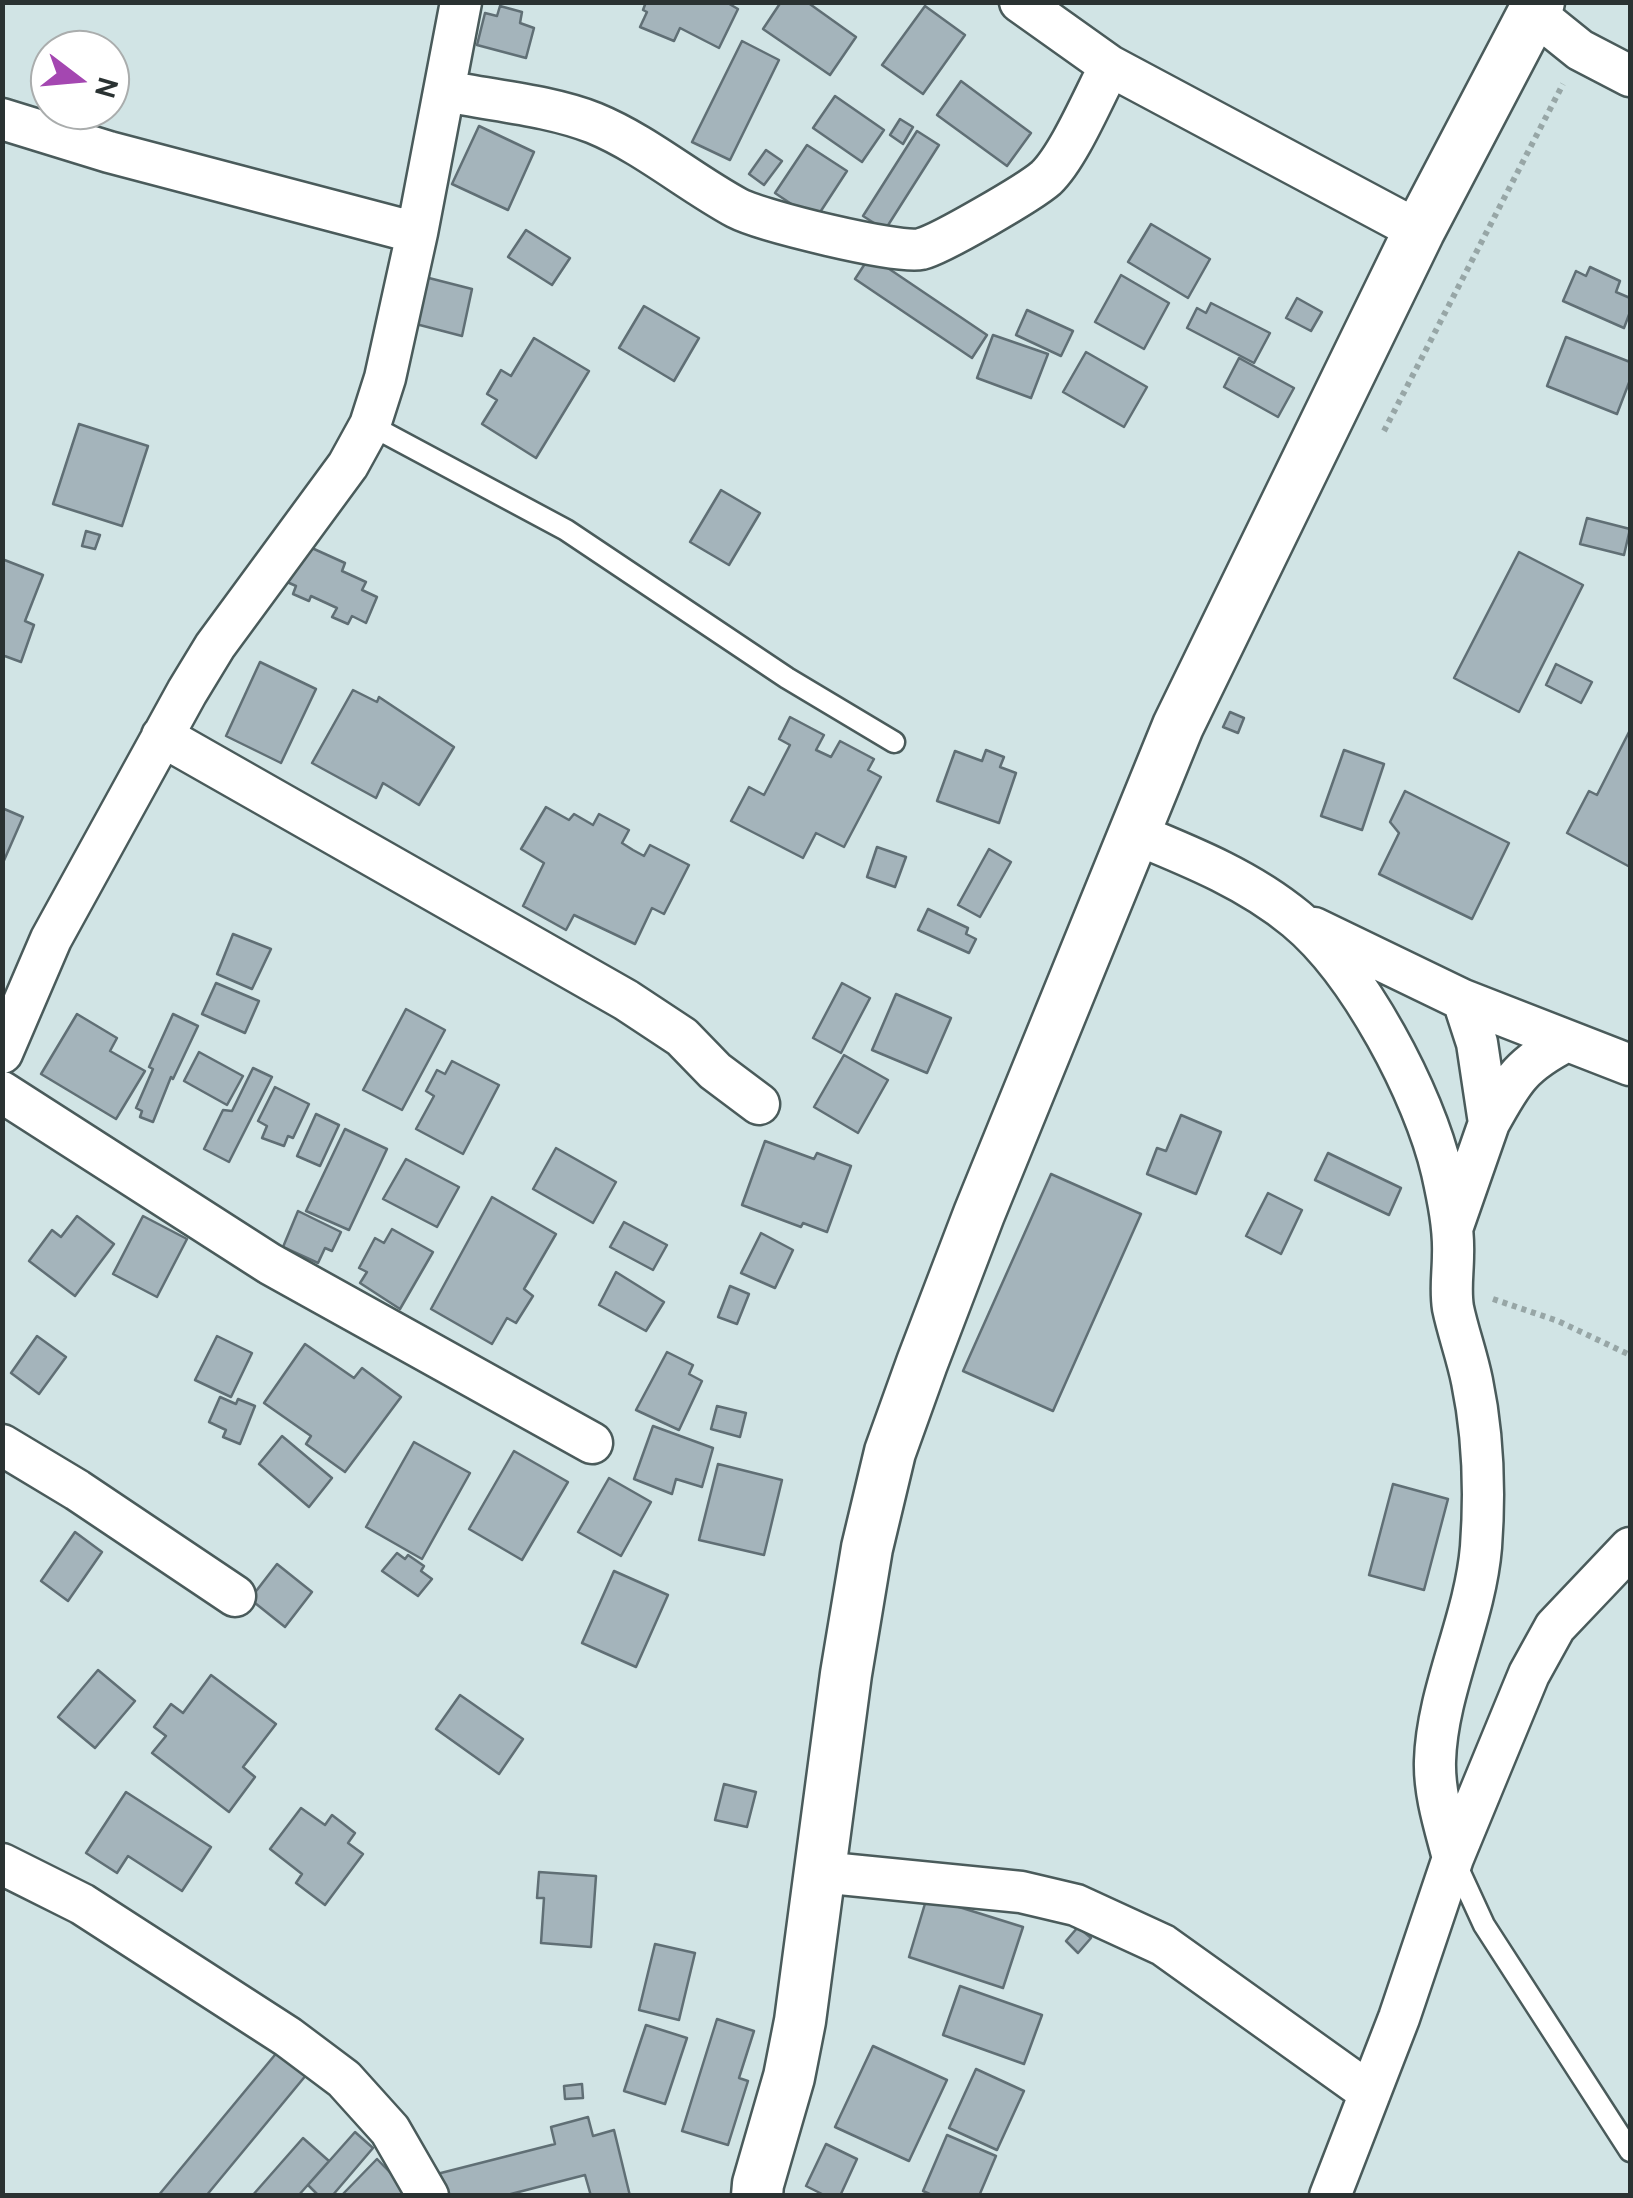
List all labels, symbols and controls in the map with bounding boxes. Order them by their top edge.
north arrow [30,30,130,130]
text: N [88,74,126,102]

